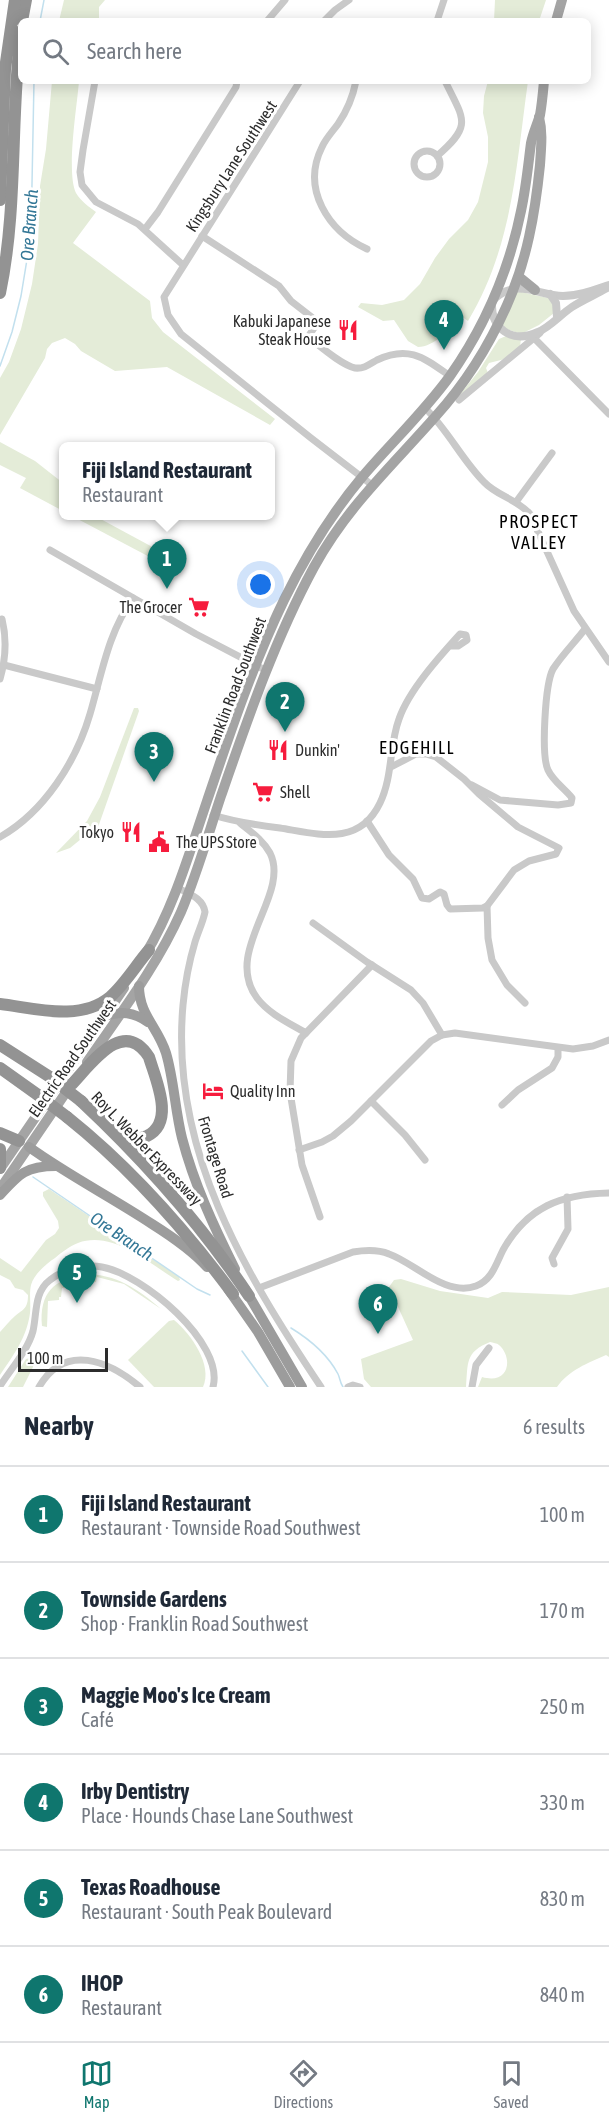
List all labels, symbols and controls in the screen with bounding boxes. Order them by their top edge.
search box [18,18,591,84]
icon: search [39,35,72,68]
text: Search here [87,38,182,64]
street label: Kingsbury Lane Southwest [182,97,281,235]
water label: Ore Branch [16,188,42,262]
pin: 4 [424,300,464,350]
place label: Kabuki Japanese Steak House [233,312,331,348]
restaurant icon: Kabuki Japanese Steak House [336,318,360,342]
popup [59,442,275,520]
text: Fiji Island Restaurant [82,457,252,483]
text: Restaurant [82,483,163,506]
district label: PROSPECT VALLEY [499,511,579,553]
pin: 1 [148,540,186,589]
your location [246,570,275,599]
supermarket icon: The Grocer [187,595,211,619]
place label: The Grocer [119,598,182,616]
street label: Franklin Road Southwest [201,614,269,756]
pin: 2 [266,682,304,732]
pin: 3 [134,732,174,782]
district label: EDGEHILL [379,737,455,758]
restaurant icon: Dunkin' [266,738,290,762]
place label: Dunkin' [295,741,340,759]
supermarket icon: Shell [251,780,275,804]
place label: Shell [280,783,311,801]
restaurant icon: Tokyo [119,820,143,844]
place label: Tokyo [79,823,114,842]
public building icon: The UPS Store [147,830,171,854]
place label: The UPS Store [176,833,257,851]
street label: Electric Road Southwest [25,996,119,1120]
hotel icon: Quality Inn [201,1079,225,1103]
place label: Quality Inn [230,1082,295,1101]
street label: Roy L. Webber Expressway [87,1088,206,1209]
street label: Frontage Road [194,1114,237,1200]
water label: Ore Branch [86,1207,158,1265]
pin: 5 [58,1254,97,1303]
pin: 6 [358,1284,398,1334]
scale bar [18,1345,108,1372]
text: 100 m [27,1349,63,1367]
text: Nearby [24,1411,94,1441]
text: 6 results [523,1415,585,1438]
text: Fiji Island Restaurant [81,1490,251,1516]
text: 1 [39,1503,48,1526]
text: 100 m [540,1503,585,1526]
text: Restaurant · Townside Road Southwest [81,1516,361,1539]
text: Townside Gardens [81,1586,227,1612]
text: 2 [39,1599,48,1622]
text: 170 m [540,1599,585,1622]
text: Shop · Franklin Road Southwest [81,1612,309,1635]
text: Maggie Moo's Ice Cream [81,1682,271,1708]
text: 3 [39,1695,48,1718]
text: 250 m [540,1695,585,1718]
text: Café [81,1708,114,1731]
text: Irby Dentistry [81,1778,189,1804]
text: 4 [39,1791,48,1814]
text: 330 m [540,1791,585,1814]
text: Place · Hounds Chase Lane Southwest [81,1804,353,1827]
text: Texas Roadhouse [81,1874,220,1900]
text: 5 [39,1887,48,1910]
text: 830 m [540,1887,585,1910]
text: Restaurant · South Peak Boulevard [81,1900,332,1923]
text: IHOP [81,1970,123,1996]
text: 6 [39,1983,48,2006]
text: 840 m [540,1983,585,2006]
text: Restaurant [81,1996,162,2019]
tab: Map [80,2057,113,2111]
tab: Directions [273,2057,333,2111]
tab: Saved [493,2057,529,2111]

